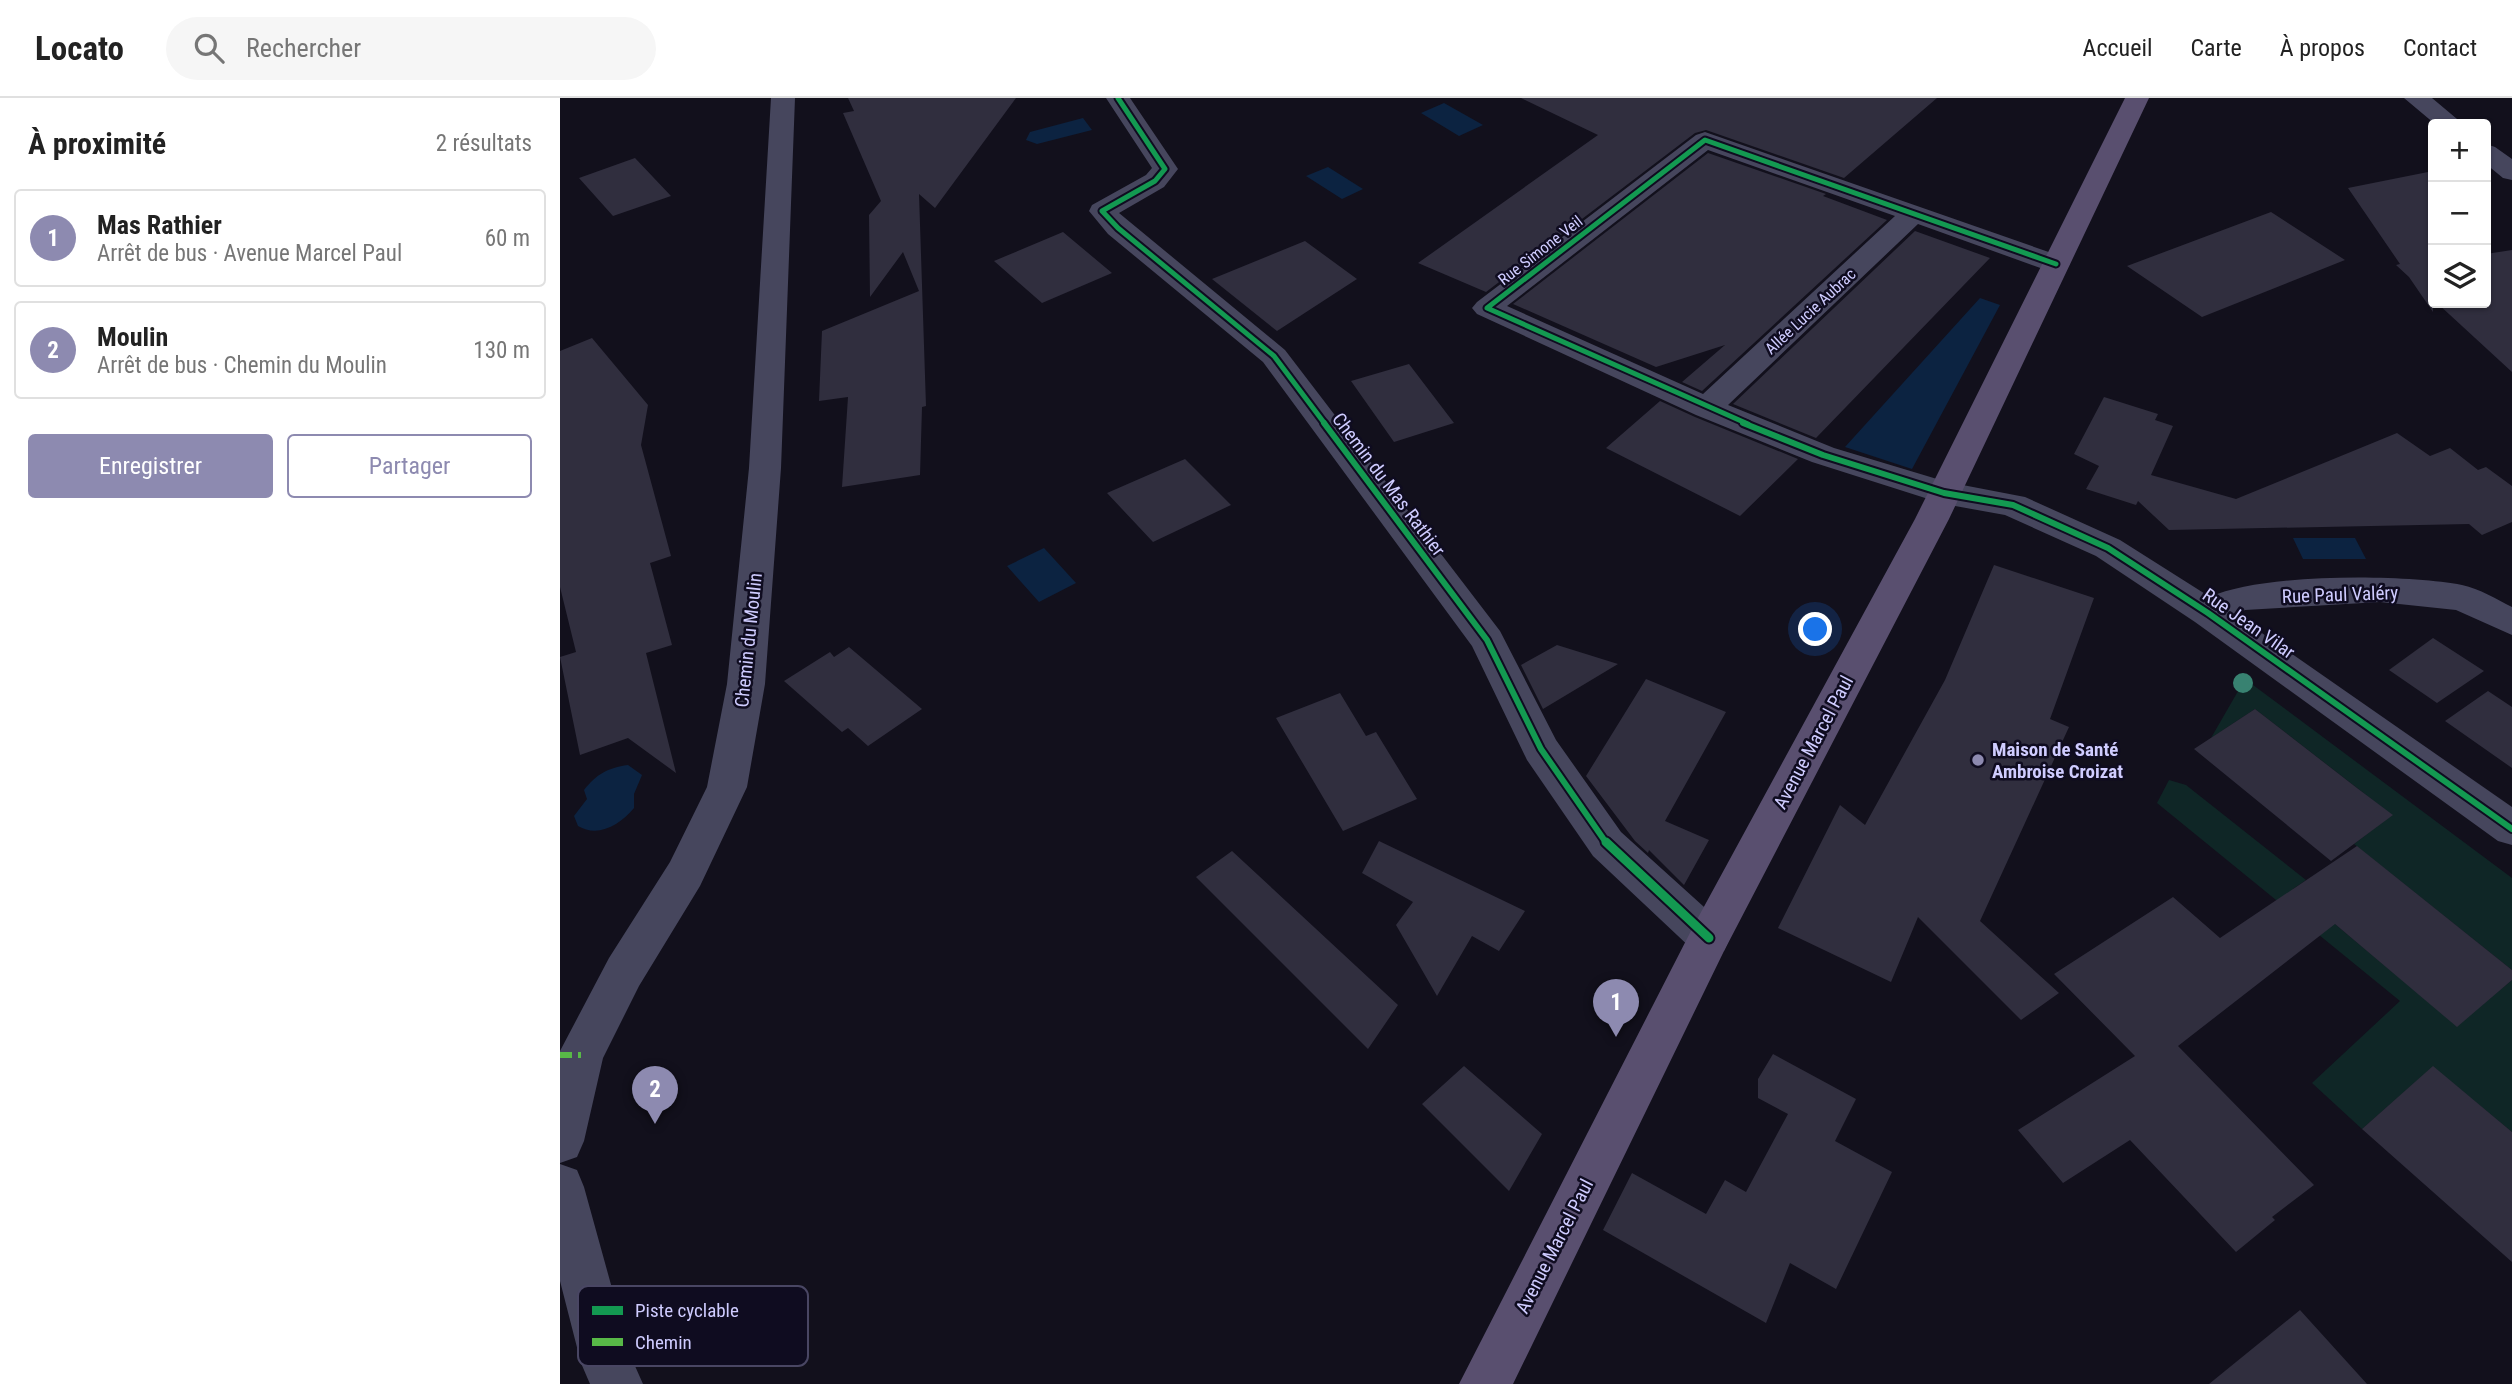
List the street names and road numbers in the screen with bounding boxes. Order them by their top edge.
street label: Rue Simone Veil [1494,212,1586,289]
street label: Allée Lucie Aubrac [1761,265,1860,358]
street label: Chemin du Mas Rathier [1327,408,1450,561]
street label: Chemin du Moulin [730,572,767,708]
street label: Rue Paul Valéry [2281,581,2399,608]
street label: Rue Jean Vilar [2198,583,2300,664]
street label: Avenue Marcel Paul [1769,672,1858,813]
street label: Avenue Marcel Paul [1511,1175,1598,1317]

